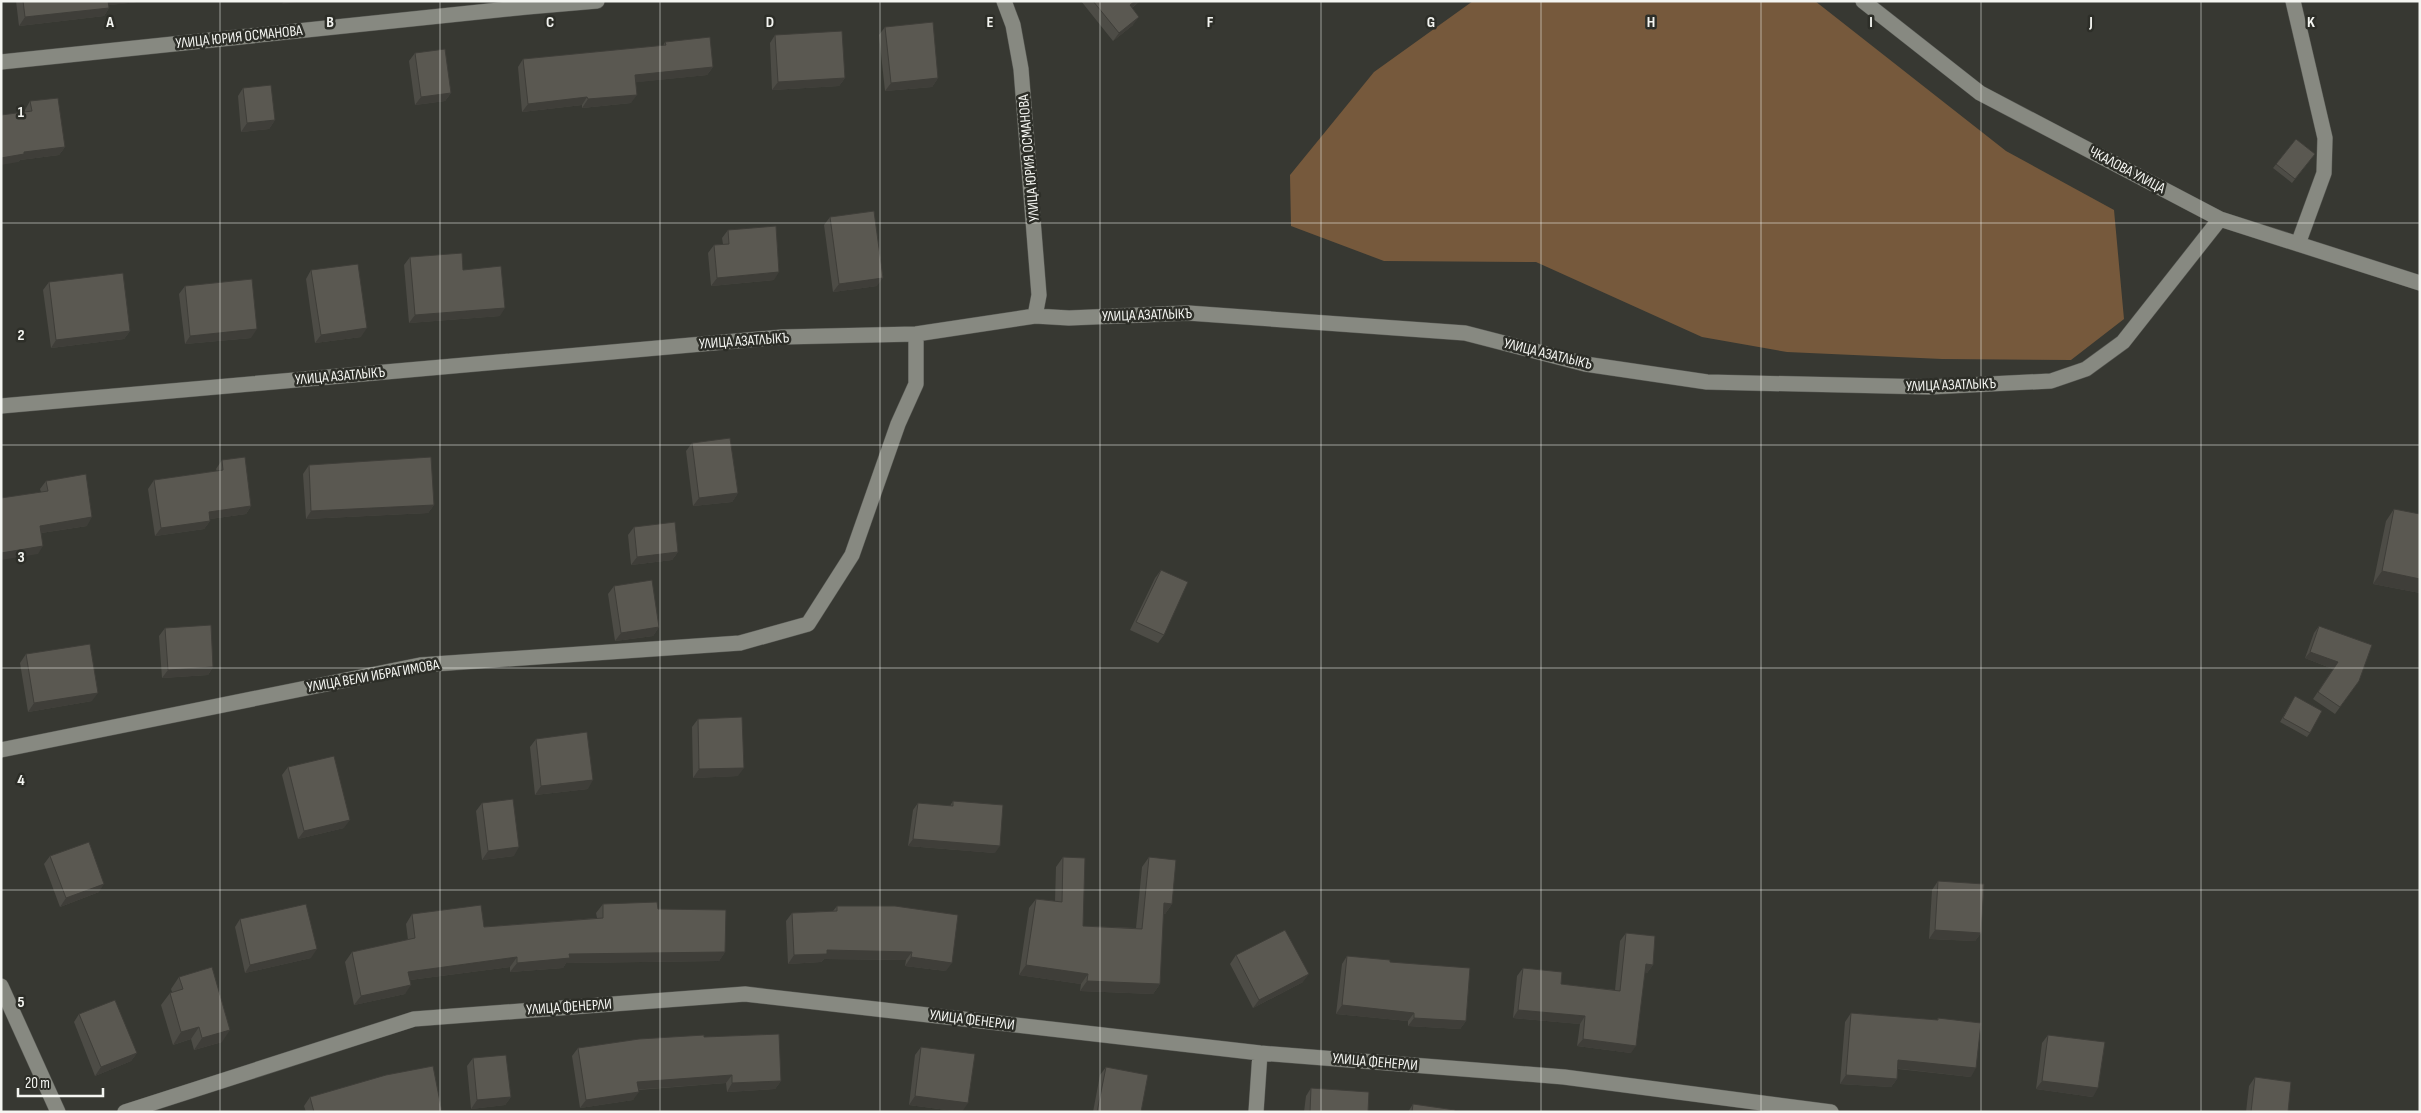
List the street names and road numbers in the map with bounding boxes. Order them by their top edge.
street label: УЛИЦА ЮРИЯ ОСМАНОВА [175,21,304,53]
street label: УЛИЦА ЮРИЯ ОСМАНОВА [1014,93,1044,222]
street label: ЧКАЛОВА УЛИЦА [2086,142,2169,198]
street label: УЛИЦА АЗАТЛЫКЪ [1101,304,1193,326]
street label: УЛИЦА АЗАТЛЫКЪ [698,328,790,354]
street label: УЛИЦА АЗАТЛЫКЪ [1502,334,1595,374]
street label: УЛИЦА АЗАТЛЫКЪ [294,363,386,389]
street label: УЛИЦА АЗАТЛЫКЪ [1905,374,1997,396]
street label: УЛИЦА ВЕЛИ ИБРАГИМОВА [305,655,441,697]
street label: УЛИЦА ФЕНЕРЛИ [526,995,612,1019]
street label: УЛИЦА ФЕНЕРЛИ [928,1005,1016,1035]
street label: УЛИЦА ФЕНЕРЛИ [1332,1049,1418,1075]

